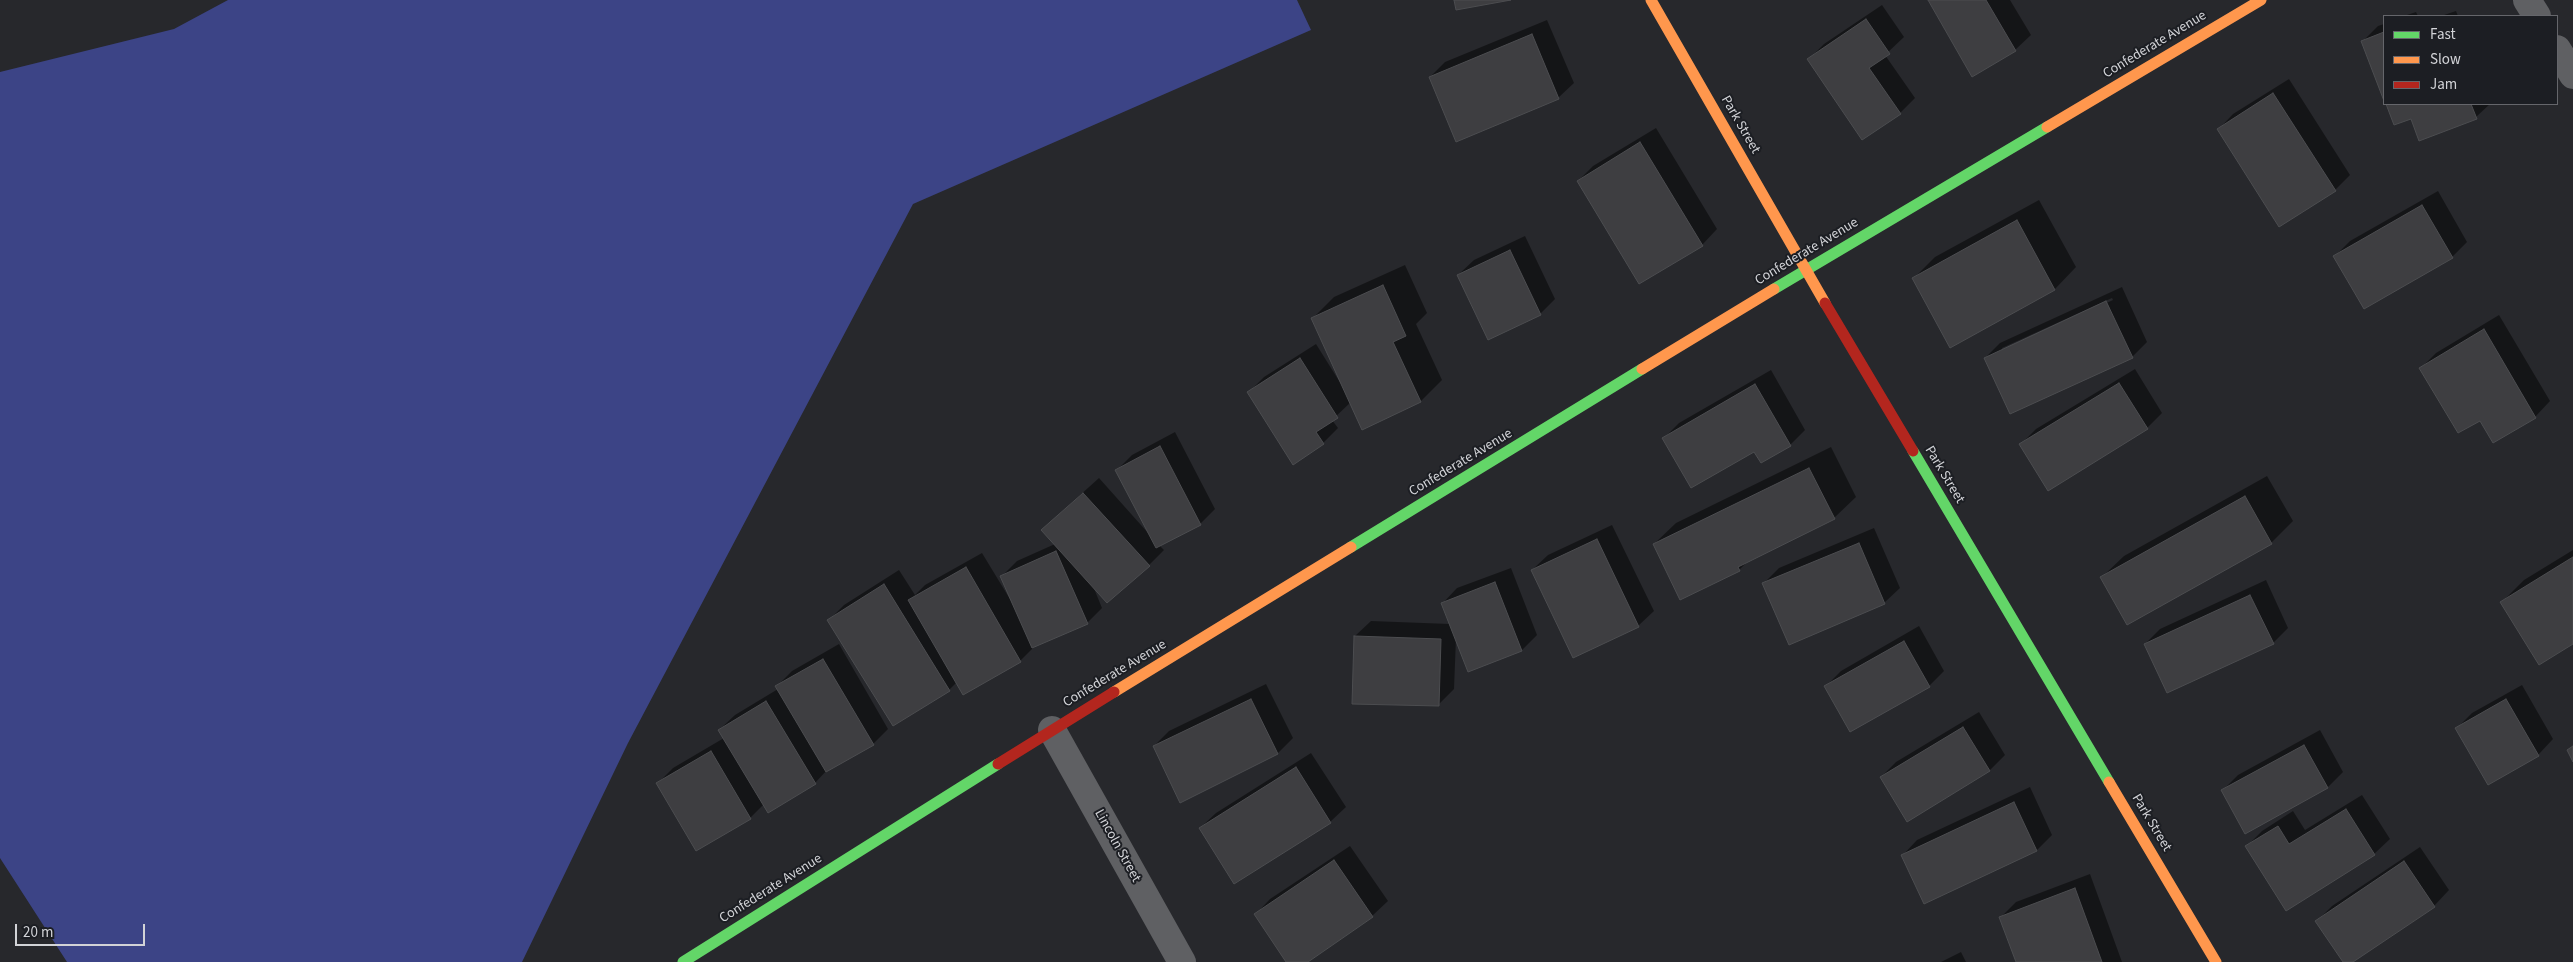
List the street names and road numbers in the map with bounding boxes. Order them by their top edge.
street label: Confederate Avenue [2100,7,2210,83]
street label: Park Street [1717,93,1763,157]
street label: Confederate Avenue [1752,214,1862,290]
street label: Confederate Avenue [1406,425,1516,501]
street label: Park Street [1920,443,1968,507]
street label: Confederate Avenue [1060,636,1170,712]
street label: Park Street [2127,791,2175,855]
street label: Lincoln Street [1090,807,1144,885]
street label: Confederate Avenue [717,851,825,927]

